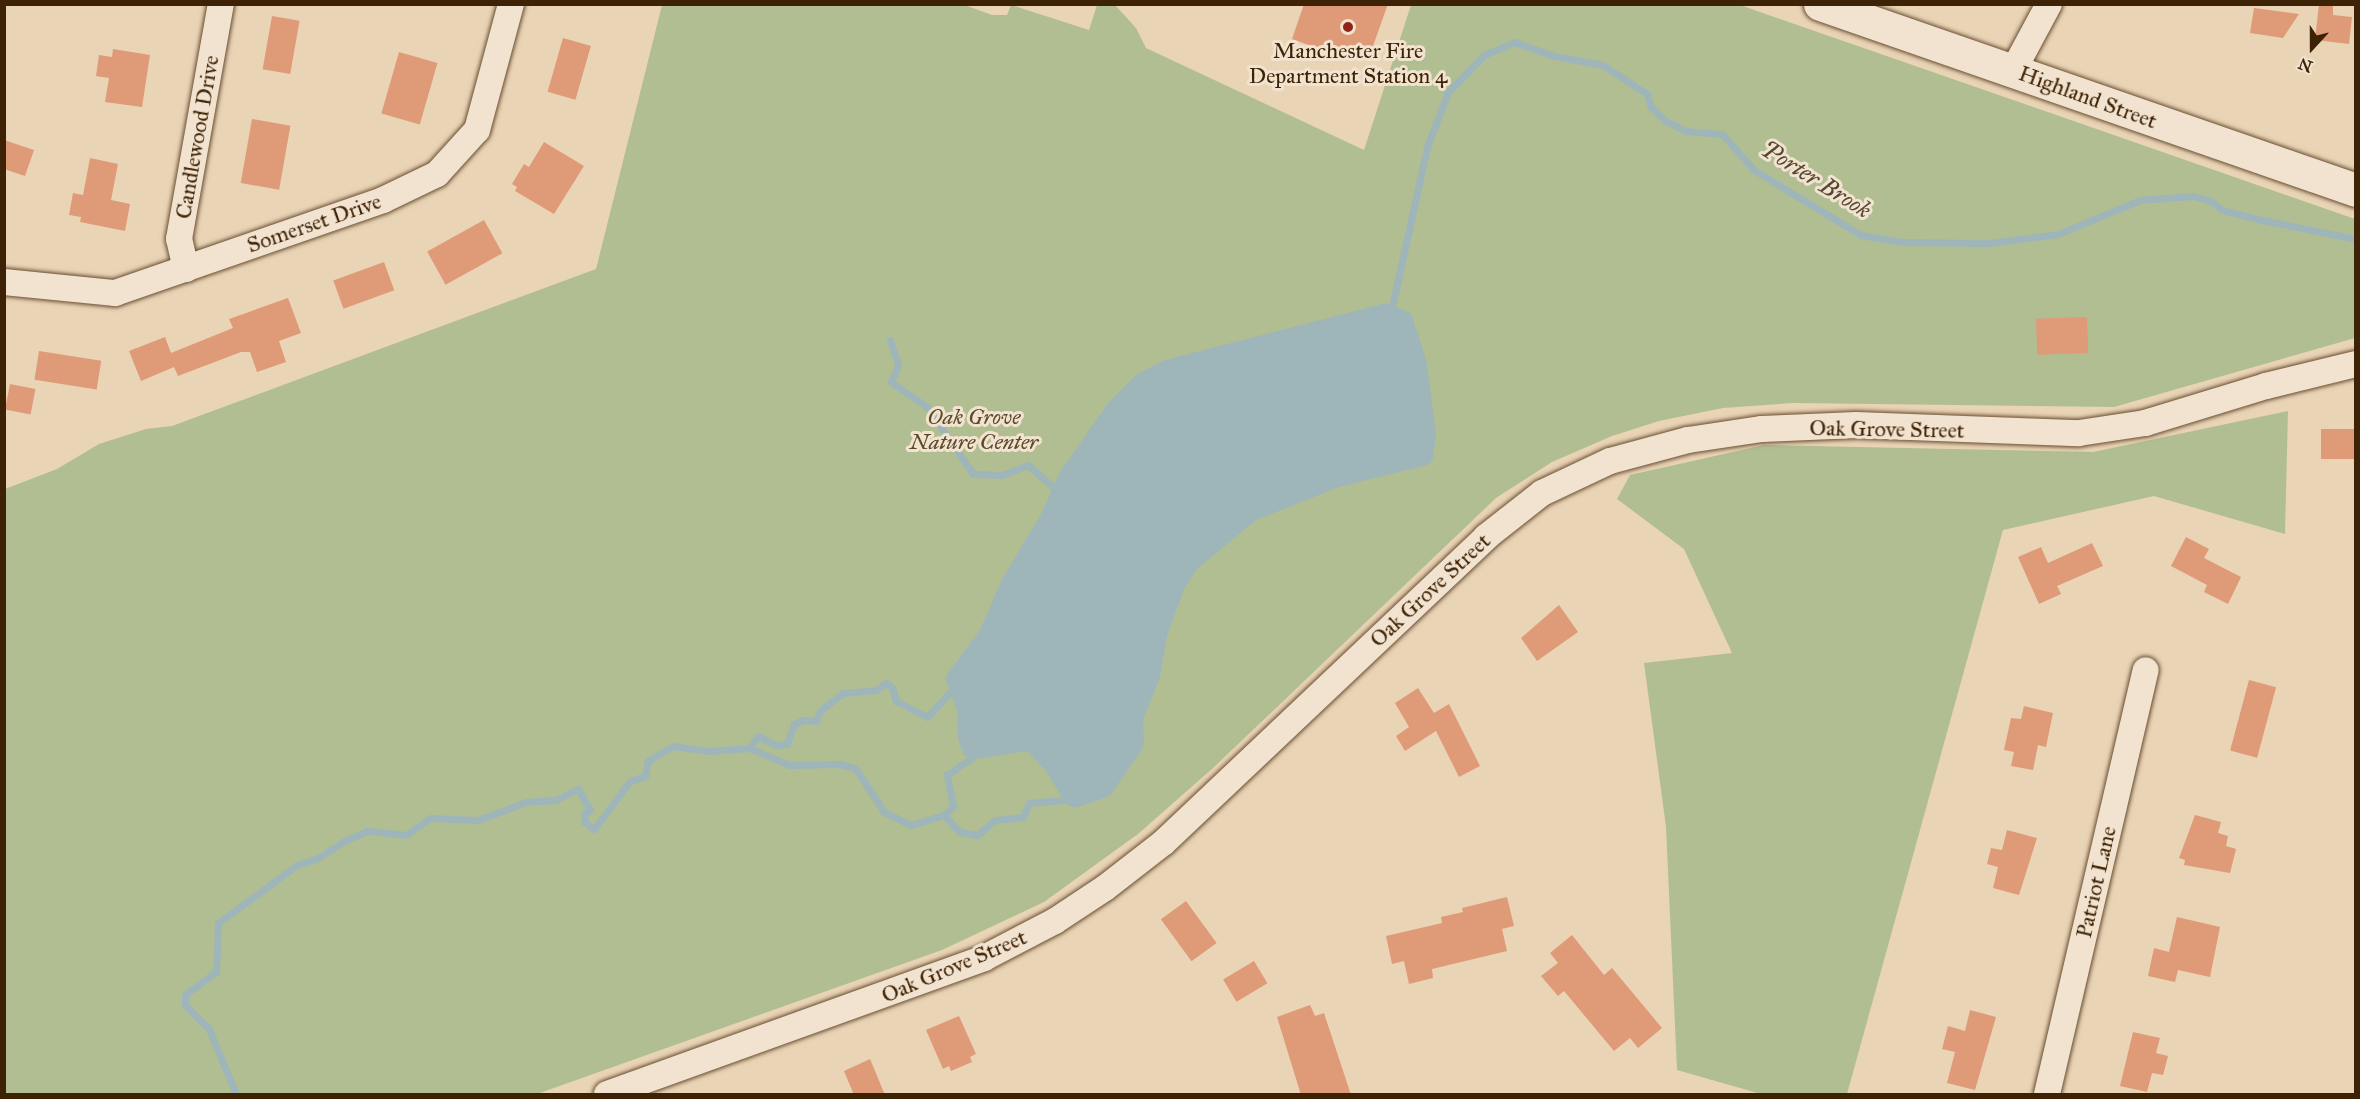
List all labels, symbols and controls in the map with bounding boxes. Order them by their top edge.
north arrow [2282,18,2342,78]
marker: Manchester Fire Department Station 4 [1341,20,1355,34]
place label: Manchester Fire Department Station 4 [1249,37,1447,88]
street label: Candlewood Drive [170,53,224,221]
text: N [2296,54,2315,77]
street label: Highland Street [2015,60,2161,134]
water label: Porter Brook [1756,135,1876,225]
street label: Somerset Drive [243,188,385,258]
park label: Oak Grove Nature Center [910,403,1038,454]
street label: Oak Grove Street [1809,414,1965,444]
street label: Oak Grove Street [1364,527,1496,653]
street label: Patriot Lane [2070,824,2122,940]
street label: Oak Grove Street [877,924,1031,1008]

